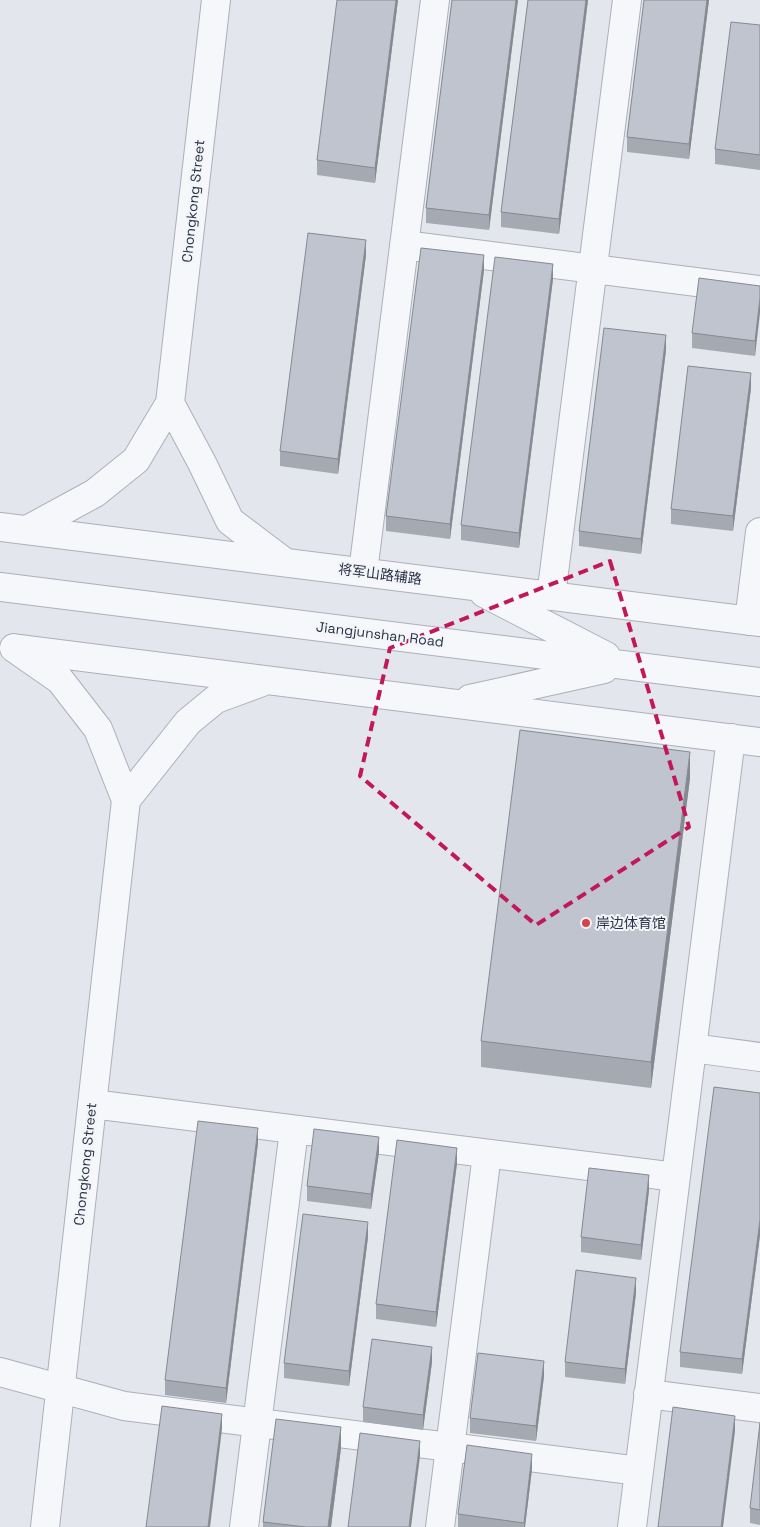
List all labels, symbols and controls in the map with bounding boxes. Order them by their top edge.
street label: Chongkong Street [178,139,208,263]
street label: 将军山路辅路 [337,560,423,588]
street label: Jiangjunshan Road [315,617,445,651]
place label: 岸边体育馆 [596,914,666,932]
marker: 岸边体育馆 [580,917,592,929]
street label: Chongkong Street [70,1102,100,1226]

